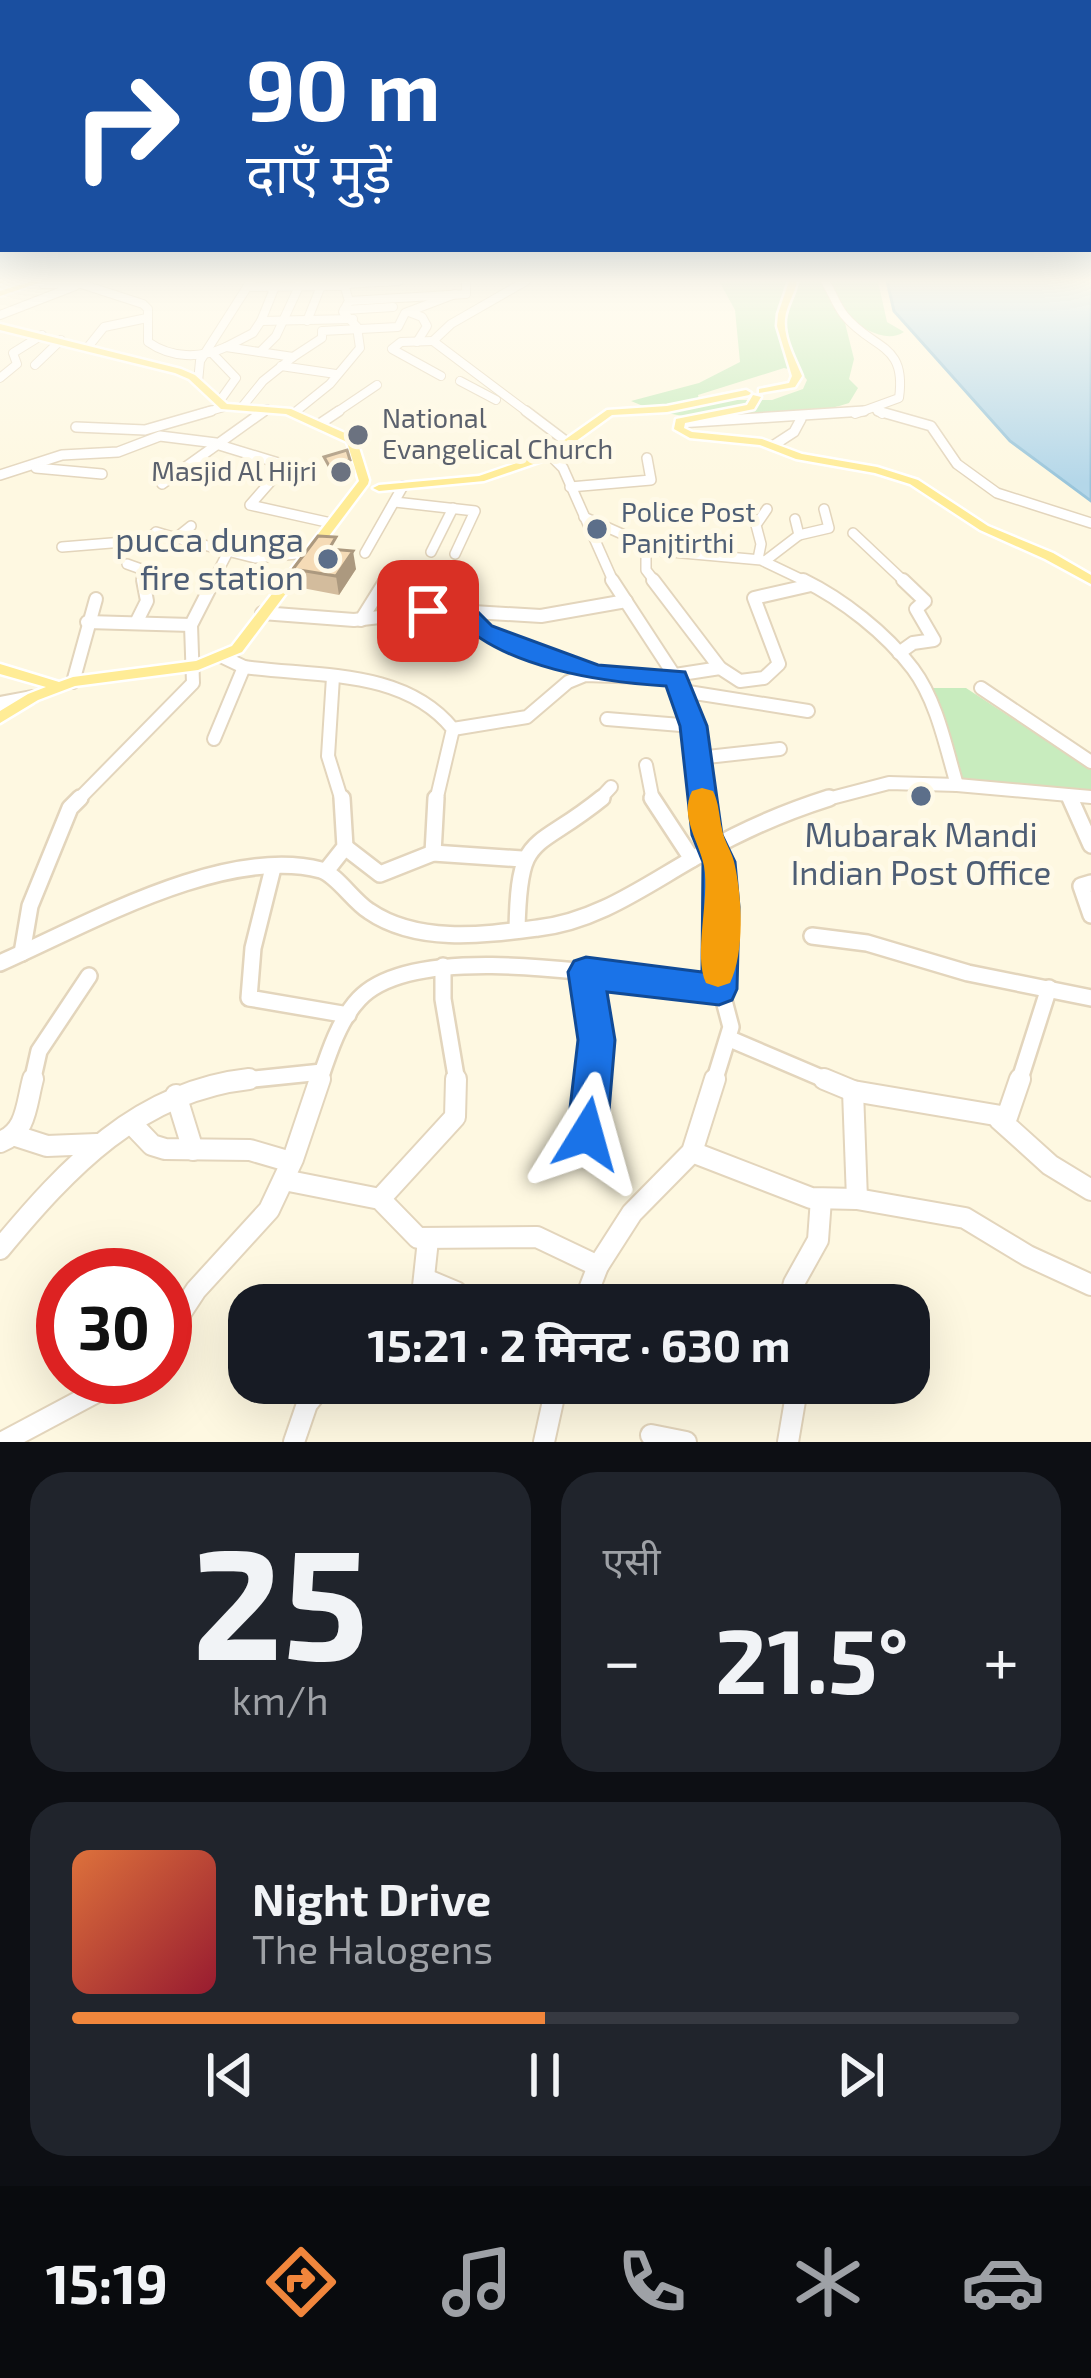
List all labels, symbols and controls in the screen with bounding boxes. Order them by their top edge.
text: 90 m [246,37,441,138]
icon: right [48,48,204,204]
text: दाएँ मुड़ें [246,139,392,204]
place label: National Evangelical Church [382,401,613,465]
marker: National Evangelical Church [345,422,371,448]
place label: Masjid Al Hijri [151,454,317,487]
marker: Masjid Al Hijri [328,459,354,485]
place label: Police Post Panjtirthi [621,495,755,559]
marker: Police Post Panjtirthi [584,516,610,542]
place label: pucca dunga fire station [115,519,304,597]
marker: pucca dunga fire station [315,546,341,572]
pin [377,560,479,662]
icon: arrive [395,578,461,644]
marker: Mubarak Mandi Indian Post Office [908,783,934,809]
place label: Mubarak Mandi Indian Post Office [791,814,1051,892]
position arrow [524,1071,650,1197]
speed limit sign: 30 [36,1248,192,1404]
text: 15:21 · 2 मिनट · 630 m [367,1317,791,1371]
text: 25 [192,1504,369,1691]
text: एसी [603,1536,661,1583]
text: 21.5° [715,1604,909,1712]
text: − [603,1619,641,1698]
text: + [983,1619,1019,1698]
text: km/h [232,1676,329,1723]
text: Night Drive [252,1871,491,1925]
text: The Halogens [252,1925,493,1972]
icon: previous [197,2042,263,2108]
icon: pause [512,2042,578,2108]
icon: next [828,2042,894,2108]
icon: directions [259,2240,343,2324]
icon: music [435,2240,519,2324]
icon: phone [610,2240,694,2324]
icon: climate [786,2240,870,2324]
icon: car [961,2240,1045,2324]
text: 15:19 [46,2250,168,2315]

